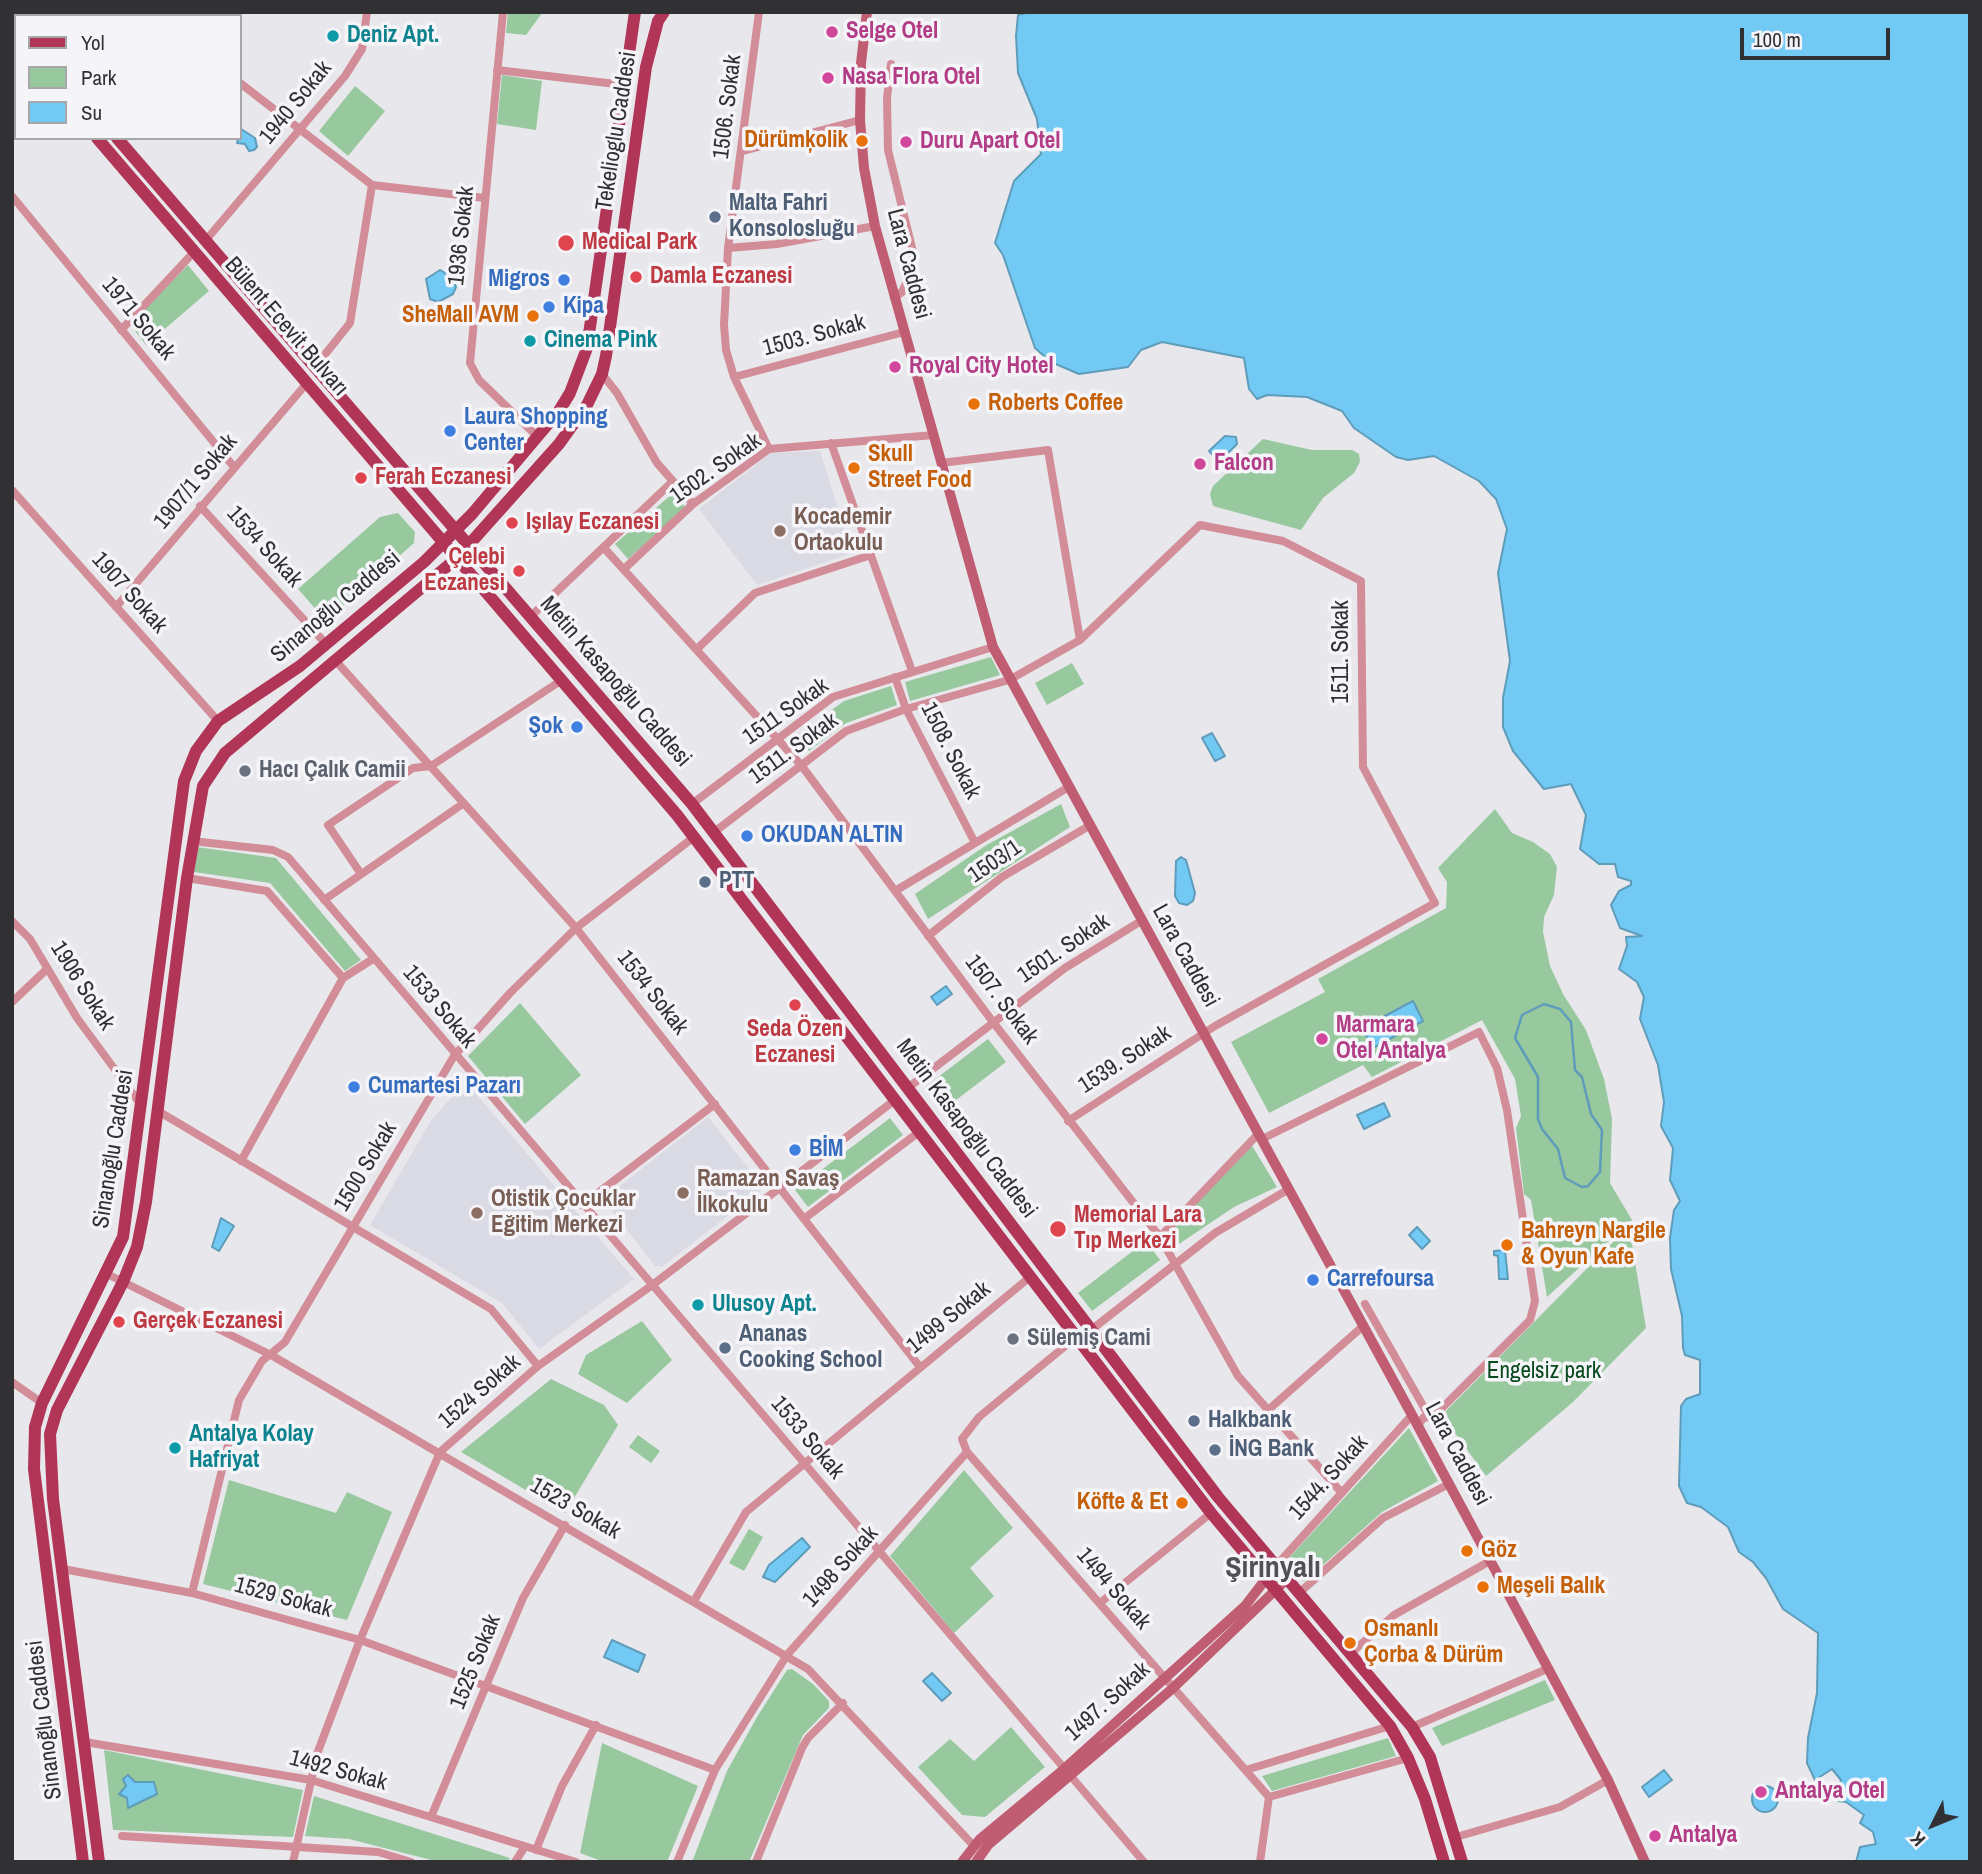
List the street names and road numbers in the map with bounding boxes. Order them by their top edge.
street label: Tekelioglu Caddesi [591,50,643,212]
street label: 1506. Sokak [708,53,748,161]
street label: 1940 Sokak [254,56,338,150]
street label: 1936 Sokak [443,185,481,287]
street label: Lara Caddesi [880,206,936,322]
street label: Bülent Ecevit Bulvarı [218,252,354,402]
street label: 1971 Sokak [95,272,181,366]
street label: 1503. Sokak [760,309,868,363]
street label: 1502. Sokak [665,428,767,510]
street label: 1907/1 Sokak [148,429,244,535]
street label: 1534 Sokak [220,501,308,593]
street label: Si̇nanoğlu Caddesi [266,545,406,669]
street label: 1907 Sokak [85,547,173,639]
street label: Metin Kasapoğlu Caddesi [533,591,697,773]
street label: 1511. Sokak [1328,600,1356,704]
street label: 1511 Sokak [738,673,834,751]
street label: 1508. Sokak [914,698,986,804]
street label: 1511. Sokak [744,707,844,791]
street label: 1503/1 [963,834,1027,890]
street label: Lara Caddesi [1145,900,1225,1012]
street label: 1501. Sokak [1013,908,1115,990]
street label: 1906 Sokak [44,936,120,1036]
street label: 1534 Sokak [610,945,694,1041]
street label: 1507. Sokak [958,950,1044,1050]
street label: 1533 Sokak [396,960,482,1054]
street label: 1539. Sokak [1074,1020,1176,1100]
street label: Metin Kasapoğlu Caddesi [890,1034,1042,1224]
street label: Si̇nanoğlu Caddesi [88,1068,140,1230]
street label: 1500 Sokak [329,1117,403,1217]
street label: 1499 Sokak [902,1276,996,1360]
street label: 1524 Sokak [433,1349,527,1435]
street label: 1533 Sokak [764,1391,850,1485]
street label: Lara Caddesi [1418,1398,1496,1510]
street label: 1544. Sokak [1284,1430,1374,1526]
street label: 1523 Sokak [525,1472,625,1546]
street label: 1498 Sokak [797,1521,885,1613]
street label: 1494 Sokak [1070,1542,1156,1636]
street label: 1529 Sokak [231,1572,335,1624]
street label: 1525 Sokak [445,1611,507,1713]
street label: Si̇nanoğlu Caddesi [22,1639,68,1801]
street label: 1497. Sokak [1060,1657,1156,1747]
street label: 1492 Sokak [286,1745,390,1797]

